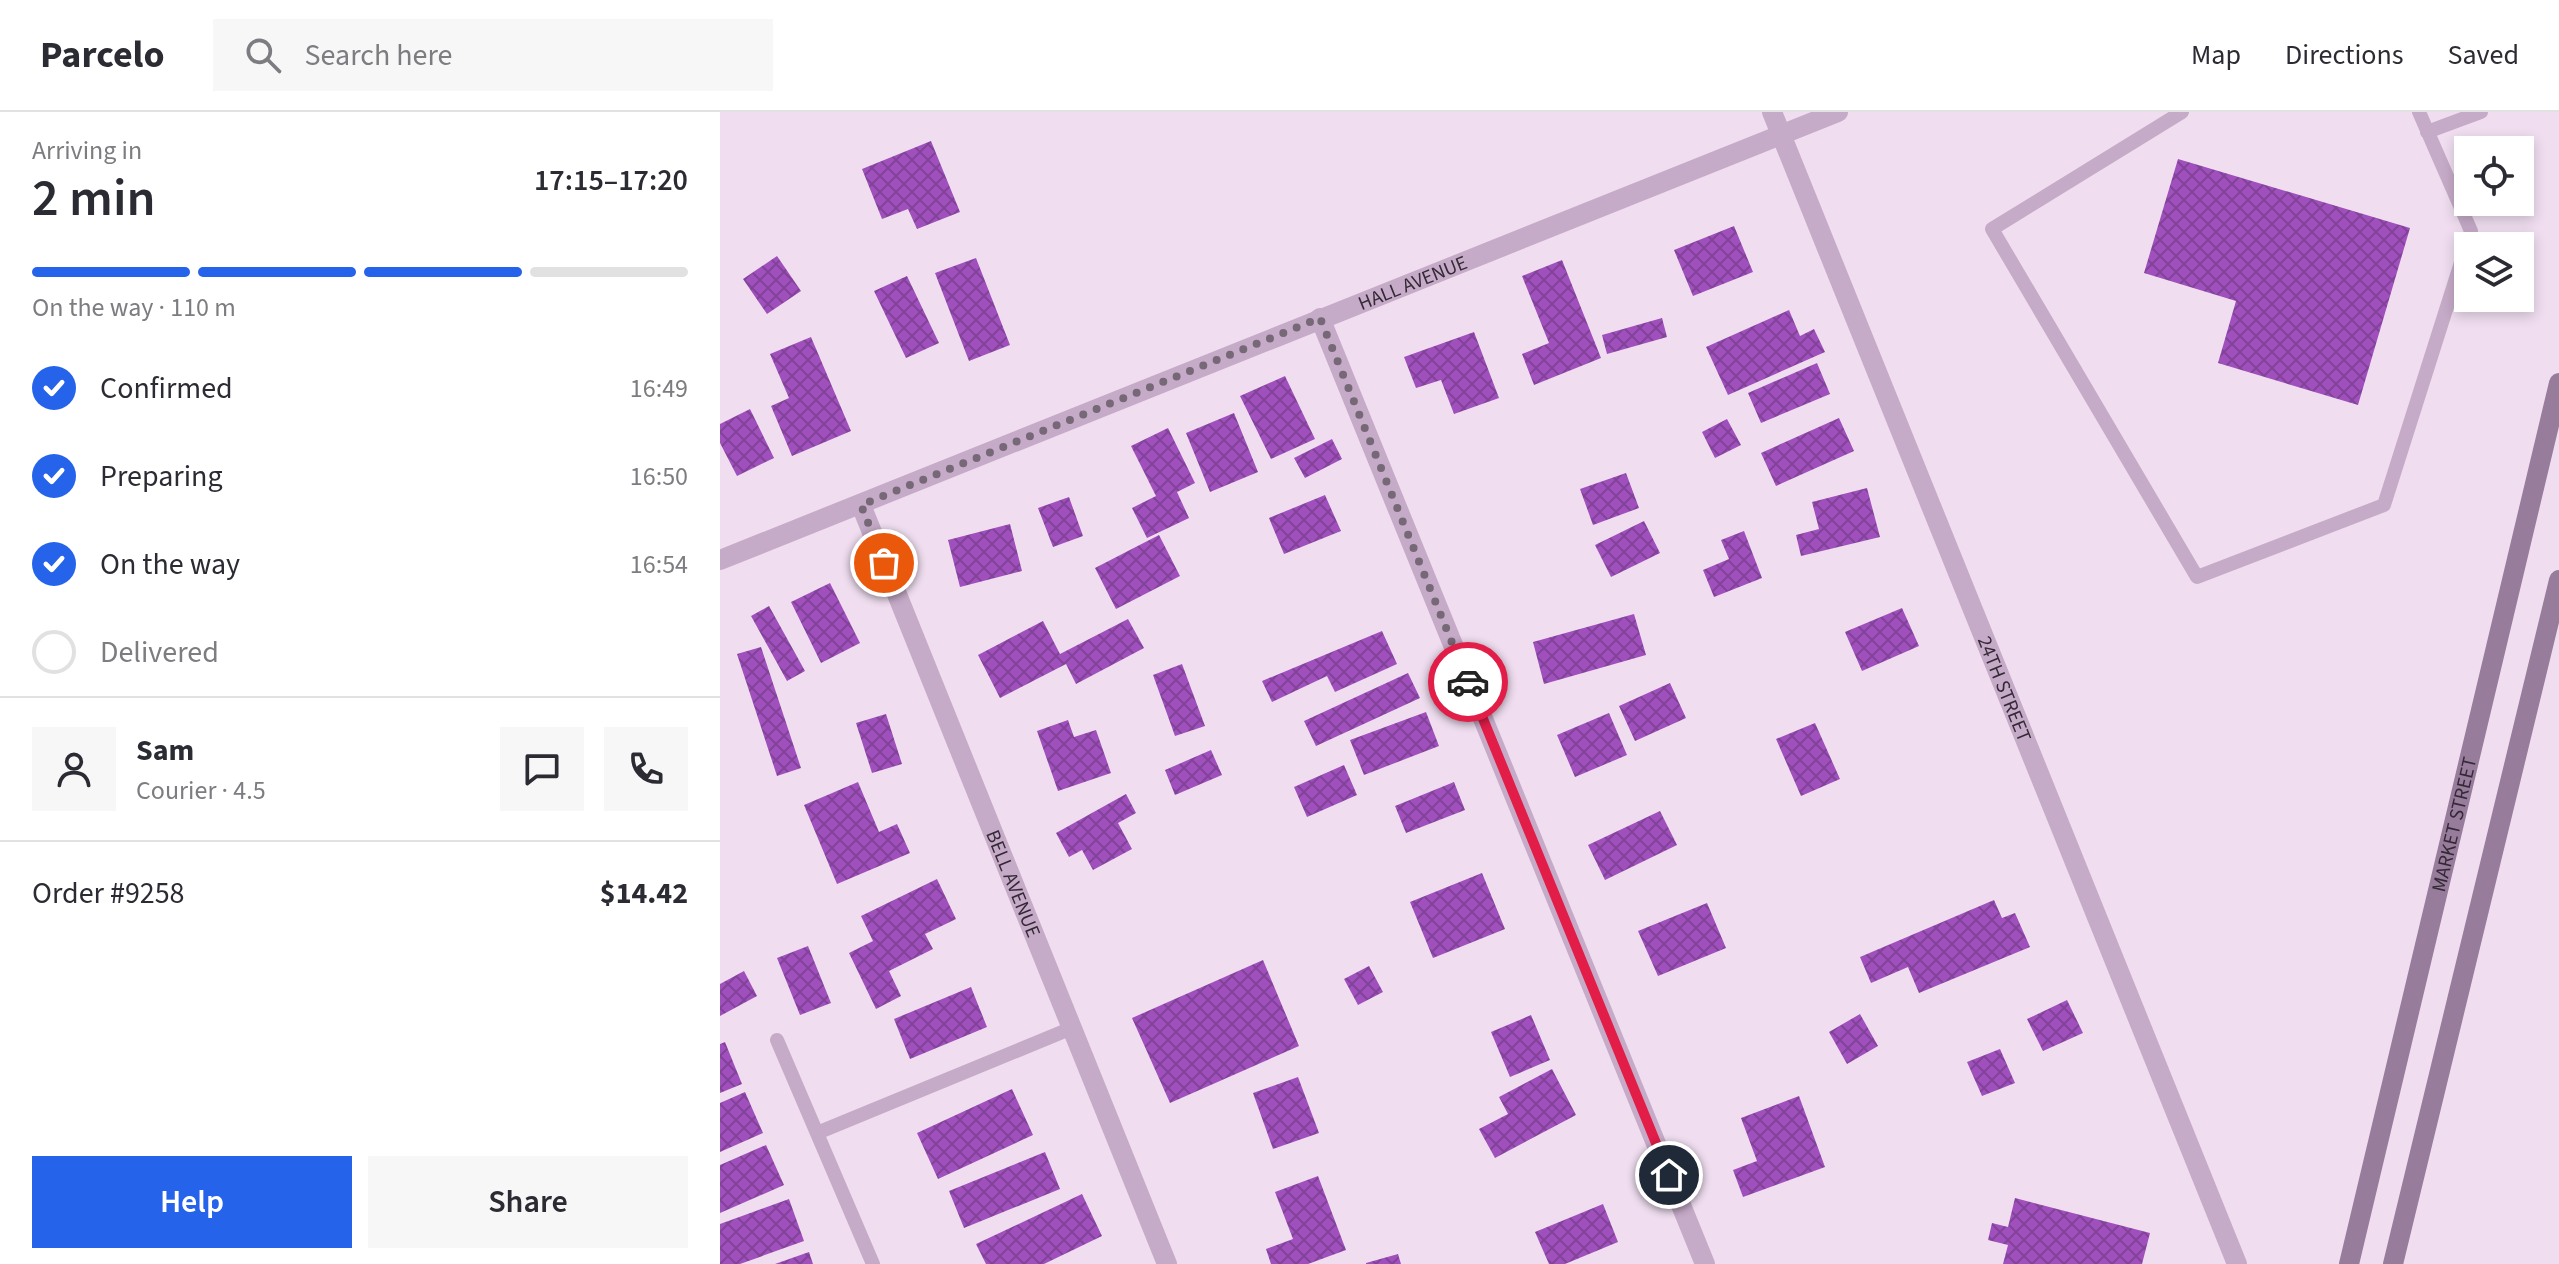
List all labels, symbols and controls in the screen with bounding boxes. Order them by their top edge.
search box [213,19,773,91]
text: Parcelo [40,28,165,82]
icon: search [241,33,285,77]
text: Search here [305,34,452,77]
text: Map [2191,35,2241,75]
text: Directions [2285,35,2404,75]
text: Saved [2448,35,2519,75]
text: Arriving in [32,132,142,169]
map controls [2454,136,2534,312]
button: locate [2454,136,2534,216]
text: 17:15–17:20 [534,159,688,202]
text: 2 min [32,162,156,236]
button: layers [2454,232,2534,312]
street label: HALL AVENUE [1354,249,1472,318]
text: On the way · 110 m [32,289,236,326]
icon: check [32,366,76,410]
text: Confirmed [100,367,233,410]
text: 16:49 [630,370,688,407]
icon: check [32,454,76,498]
text: Preparing [100,455,223,498]
text: 16:50 [630,458,688,495]
pin [850,529,918,597]
icon: bag [862,541,906,585]
icon: check [32,542,76,586]
text: On the way [100,543,240,586]
text: 16:54 [630,546,688,583]
text: Delivered [100,631,219,674]
street label: 24TH STREET [1970,632,2038,747]
courier [1428,642,1508,722]
icon: car [1446,660,1490,704]
button: person [32,727,116,811]
button: chat [500,727,584,811]
button: phone [604,727,688,811]
text: Sam [136,729,194,772]
street label: MARKET STREET [2425,754,2484,895]
text: Courier · 4.5 [136,772,266,809]
street label: BELL AVENUE [978,826,1047,942]
text: Order #9258 [32,872,185,915]
text: $14.42 [600,872,688,915]
pin [1635,1141,1703,1209]
icon: home [1647,1153,1691,1197]
button: Help [32,1156,352,1248]
button: Share [368,1156,688,1248]

